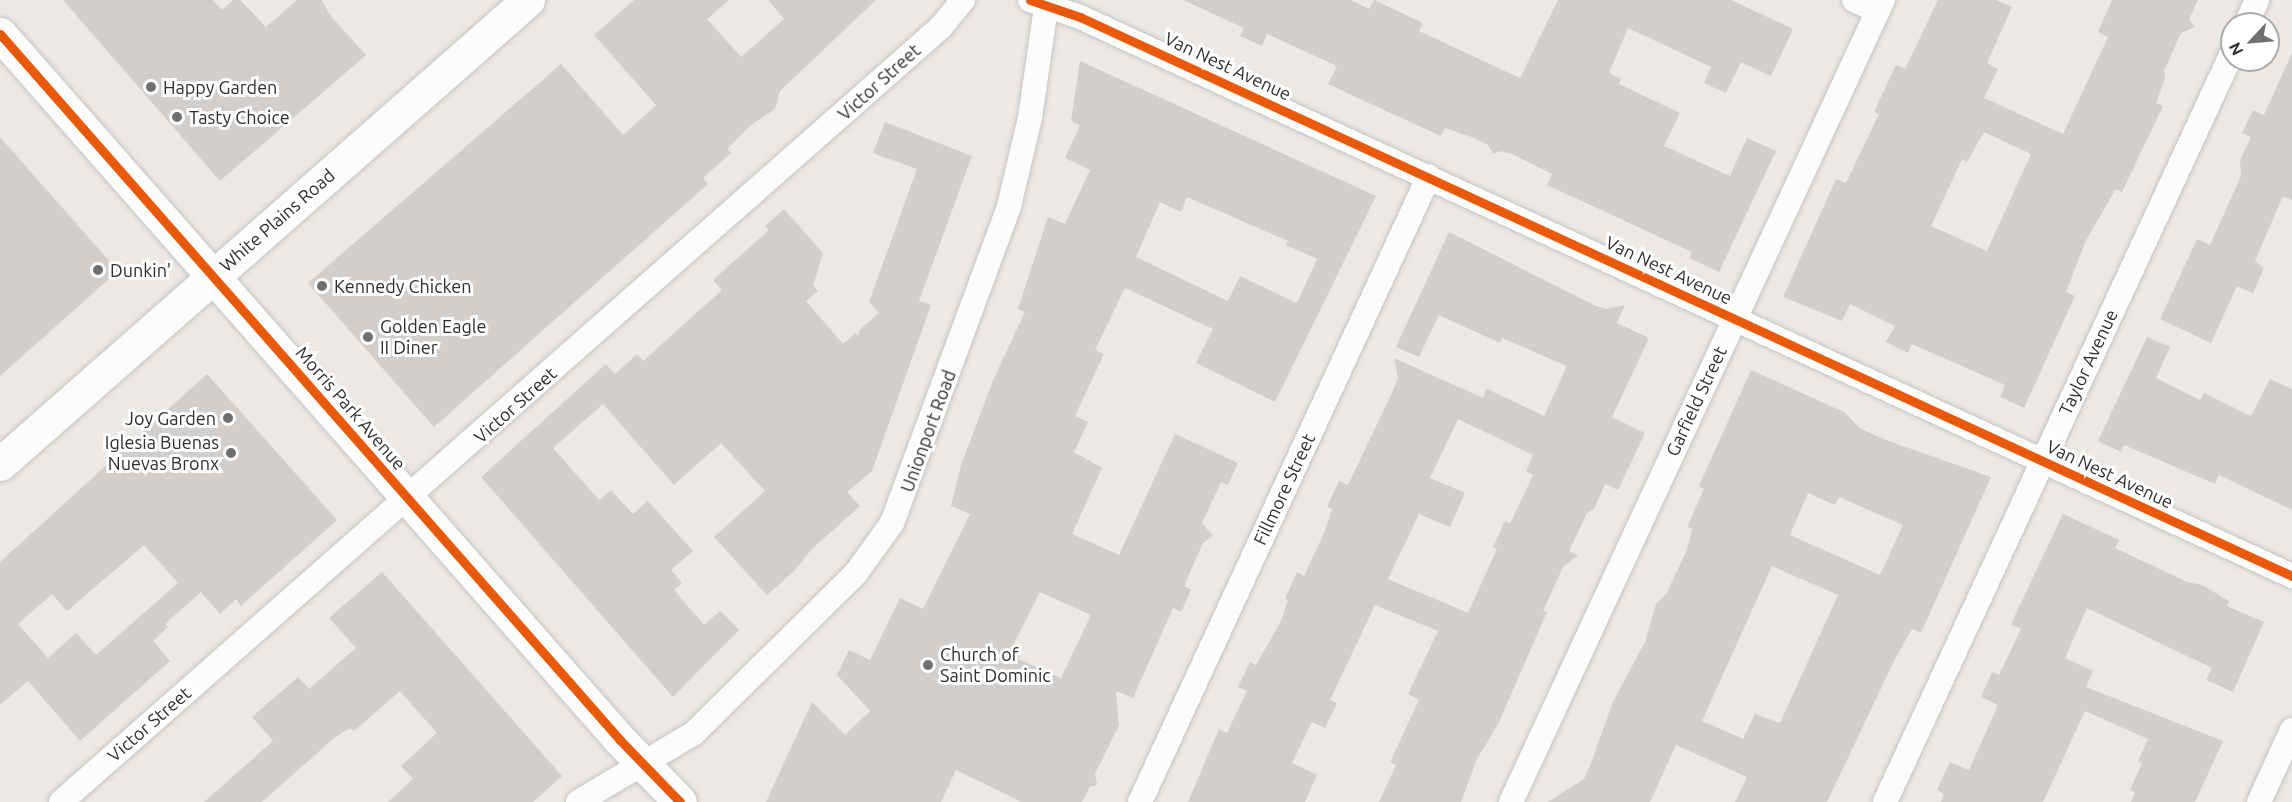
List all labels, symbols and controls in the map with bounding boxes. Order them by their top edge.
north arrow [2220,12,2280,72]
street label: Van Nest Avenue [1161,27,1295,105]
street label: Victor Street [833,39,925,125]
text: N [2225,40,2246,58]
place label: Happy Garden [163,76,277,98]
marker: Happy Garden [144,80,158,94]
place label: Tasty Choice [189,106,290,128]
marker: Tasty Choice [170,110,184,124]
street label: White Plains Road [215,164,339,276]
street label: Van Nest Avenue [1602,231,1736,309]
place label: Dunkin' [110,259,171,281]
marker: Dunkin' [91,263,105,277]
place label: Kennedy Chicken [334,275,472,297]
marker: Kennedy Chicken [315,279,329,293]
street label: Taylor Avenue [2054,306,2122,418]
place label: Golden Eagle II Diner [380,316,486,358]
marker: Golden Eagle II Diner [361,330,375,344]
street label: Morris Park Avenue [291,342,411,474]
street label: Garfield Street [1661,343,1731,459]
street label: Victor Street [469,362,561,448]
street label: Unionport Road [896,367,960,495]
place label: Joy Garden [125,407,216,429]
marker: Joy Garden [221,411,235,425]
street label: Fillmore Street [1249,430,1319,548]
place label: Iglesia Buenas Nuevas Bronx [105,432,219,474]
street label: Van Nest Avenue [2043,435,2177,513]
marker: Iglesia Buenas Nuevas Bronx [224,446,238,460]
place label: Church of Saint Dominic [940,644,1051,686]
marker: Church of Saint Dominic [921,658,935,672]
street label: Victor Street [103,682,195,766]

